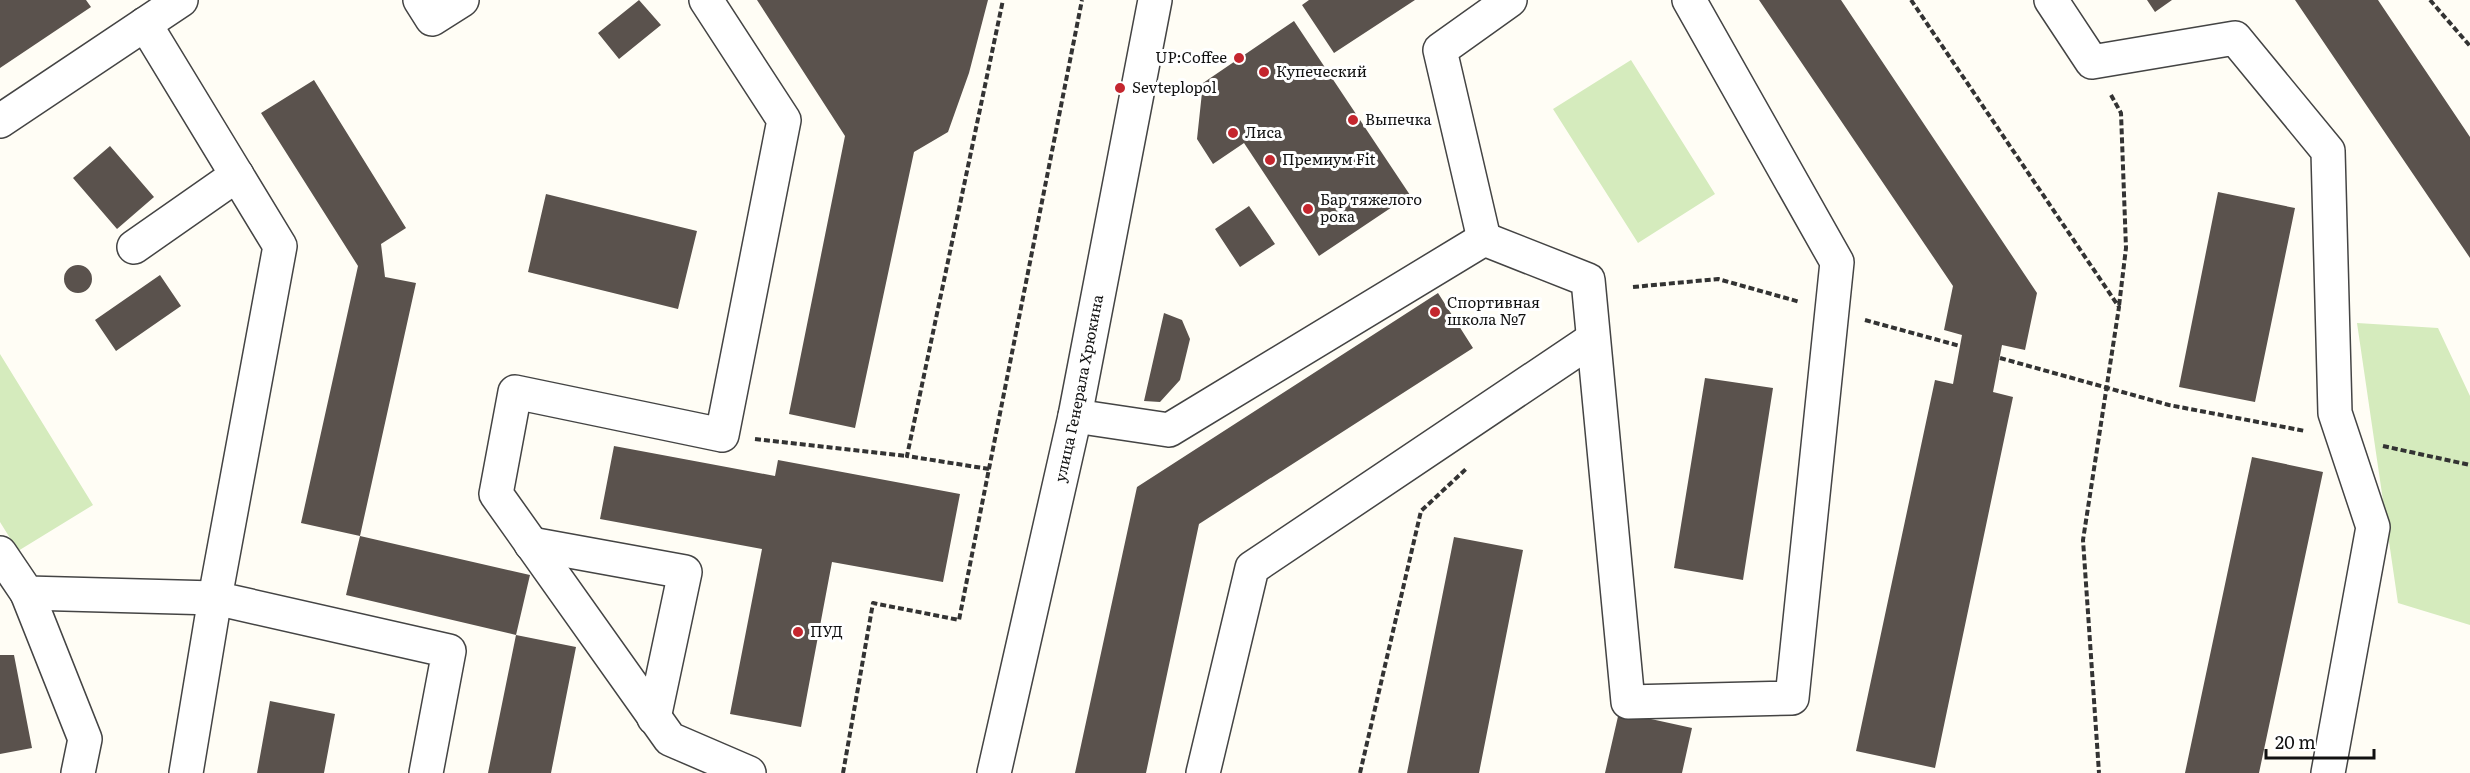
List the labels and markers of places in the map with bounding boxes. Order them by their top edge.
place label: UP:Coffee [1155,45,1227,68]
marker: UP:Coffee [1232,51,1246,65]
place label: Купеческий [1276,59,1367,82]
marker: Купеческий [1257,65,1271,79]
place label: Sevteplopol [1132,75,1216,98]
marker: Sevteplopol [1113,81,1127,95]
place label: Выпечка [1365,107,1433,130]
marker: Выпечка [1346,113,1360,127]
place label: Лиса [1245,120,1283,143]
marker: Лиса [1226,126,1240,140]
place label: Премиум Fit [1282,147,1375,170]
marker: Премиум Fit [1263,153,1277,167]
place label: Бар тяжелого рока [1320,187,1422,227]
marker: Бар тяжелого рока [1301,202,1315,216]
place label: Спортивная школа №7 [1447,290,1540,330]
marker: Спортивная школа №7 [1428,305,1442,319]
place label: ПУД [810,619,843,642]
marker: ПУД [791,625,805,639]

